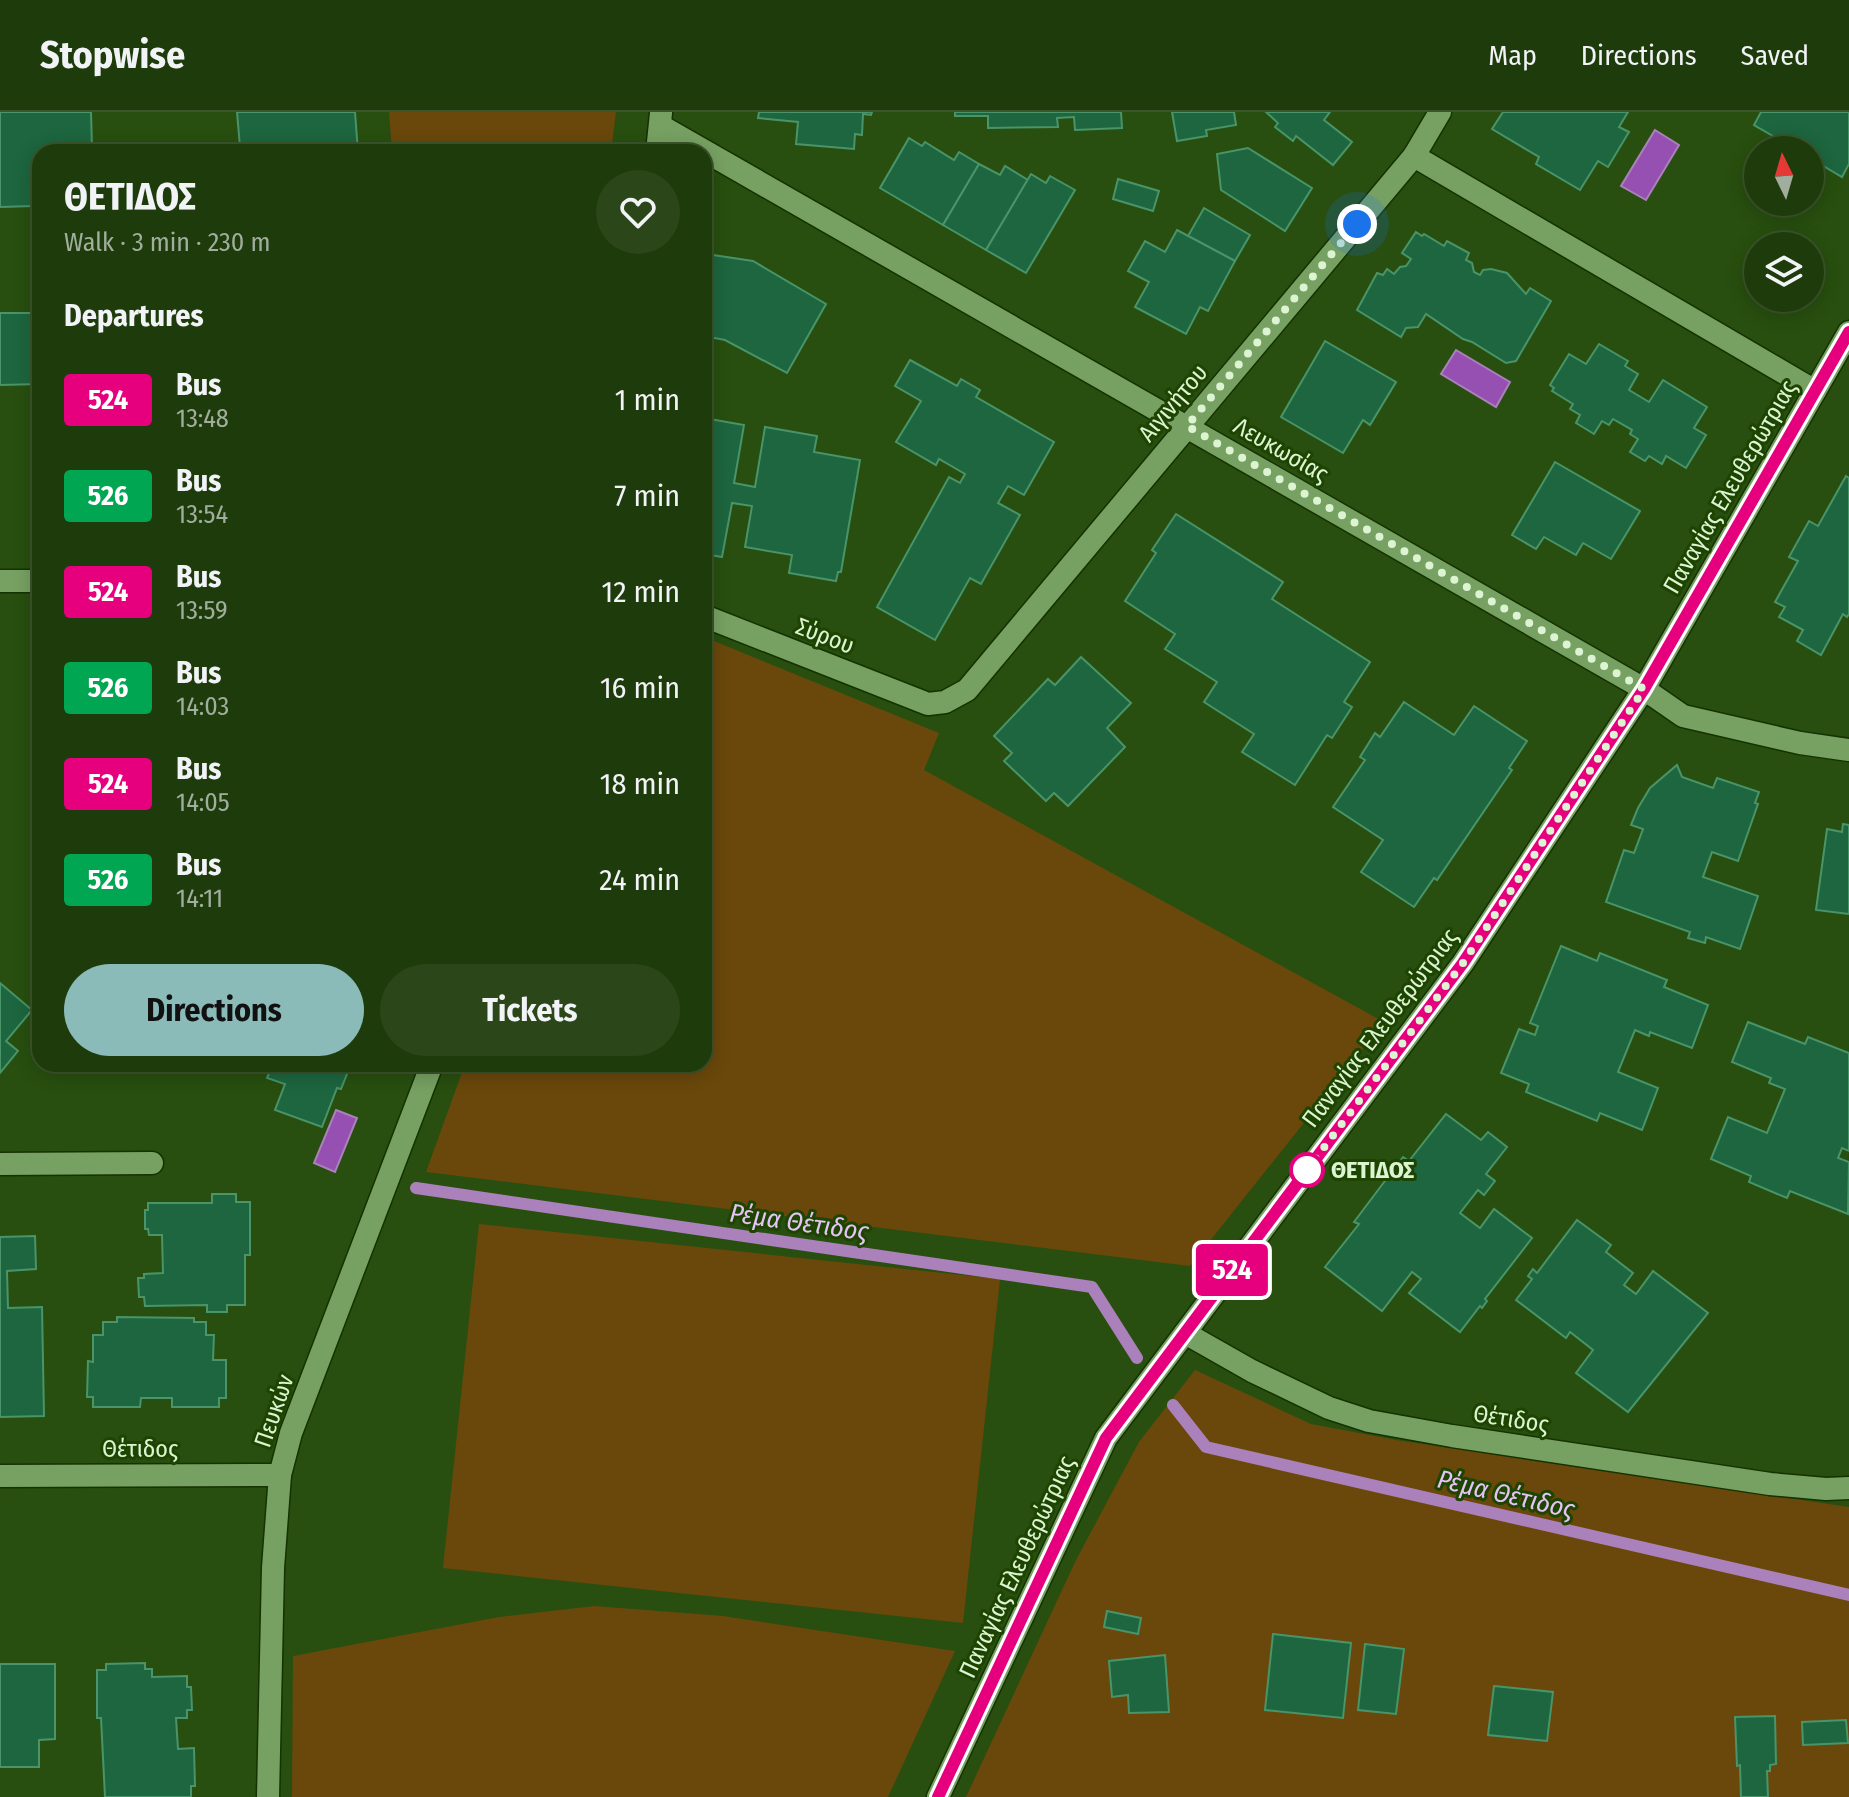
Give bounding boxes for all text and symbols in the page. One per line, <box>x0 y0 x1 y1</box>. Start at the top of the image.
text: Stopwise <box>40 32 185 78</box>
text: Map <box>1488 39 1537 72</box>
text: Directions <box>1581 39 1697 72</box>
text: Saved <box>1741 39 1809 72</box>
north arrow <box>1744 136 1824 216</box>
map controls <box>1744 136 1824 312</box>
button: heart <box>596 170 680 254</box>
text: ΘΕΤΙΔΟΣ <box>64 174 196 220</box>
your location <box>1337 204 1377 244</box>
text: Walk · 3 min · 230 m <box>64 227 271 258</box>
button: layers <box>1744 232 1824 312</box>
text: Departures <box>64 298 204 334</box>
street label: Αιγινήτου <box>1133 359 1213 447</box>
text: Bus <box>176 367 221 403</box>
street label: Παναγίας Ελευθερώτριας <box>1657 375 1803 599</box>
text: 1 min <box>615 382 680 418</box>
text: 524 <box>88 383 128 416</box>
text: 13:48 <box>176 403 229 434</box>
street label: Λευκωσίας <box>1229 412 1333 488</box>
text: Bus <box>176 463 221 499</box>
text: 7 min <box>614 478 680 514</box>
text: 526 <box>87 479 129 512</box>
text: 13:54 <box>176 499 228 530</box>
text: Bus <box>176 559 221 595</box>
text: 12 min <box>602 574 680 610</box>
text: 524 <box>88 575 128 608</box>
text: 13:59 <box>176 595 228 626</box>
street label: Σύρου <box>792 612 858 660</box>
text: Bus <box>176 655 221 691</box>
text: 16 min <box>600 670 680 706</box>
text: 526 <box>87 671 129 704</box>
text: 14:03 <box>176 691 229 722</box>
text: Bus <box>176 751 221 787</box>
text: 18 min <box>600 766 680 802</box>
text: 524 <box>88 767 128 800</box>
text: 14:05 <box>176 787 230 818</box>
text: Bus <box>176 847 221 883</box>
text: 24 min <box>599 862 680 898</box>
text: 526 <box>87 863 129 896</box>
text: 14:11 <box>176 883 223 914</box>
street label: Παναγίας Ελευθερώτριας <box>1296 923 1464 1133</box>
button: Directions <box>64 964 364 1056</box>
button: Tickets <box>380 964 680 1056</box>
marker: ΘΕΤΙΔΟΣ <box>1290 1153 1324 1187</box>
place label: ΘΕΤΙΔΟΣ <box>1331 1156 1414 1184</box>
water label: Ρέμα Θέτιδος <box>728 1197 871 1248</box>
line badge: 524 <box>1186 1244 1278 1296</box>
text: 524 <box>1212 1253 1252 1286</box>
street label: Πευκών <box>249 1370 300 1451</box>
street label: Θέτιδος <box>1471 1399 1551 1439</box>
street label: Θέτιδος <box>102 1435 178 1463</box>
street label: Παναγίας Ελευθερώτριας <box>953 1452 1081 1682</box>
water label: Ρέμα Θέτιδος <box>1434 1464 1579 1526</box>

